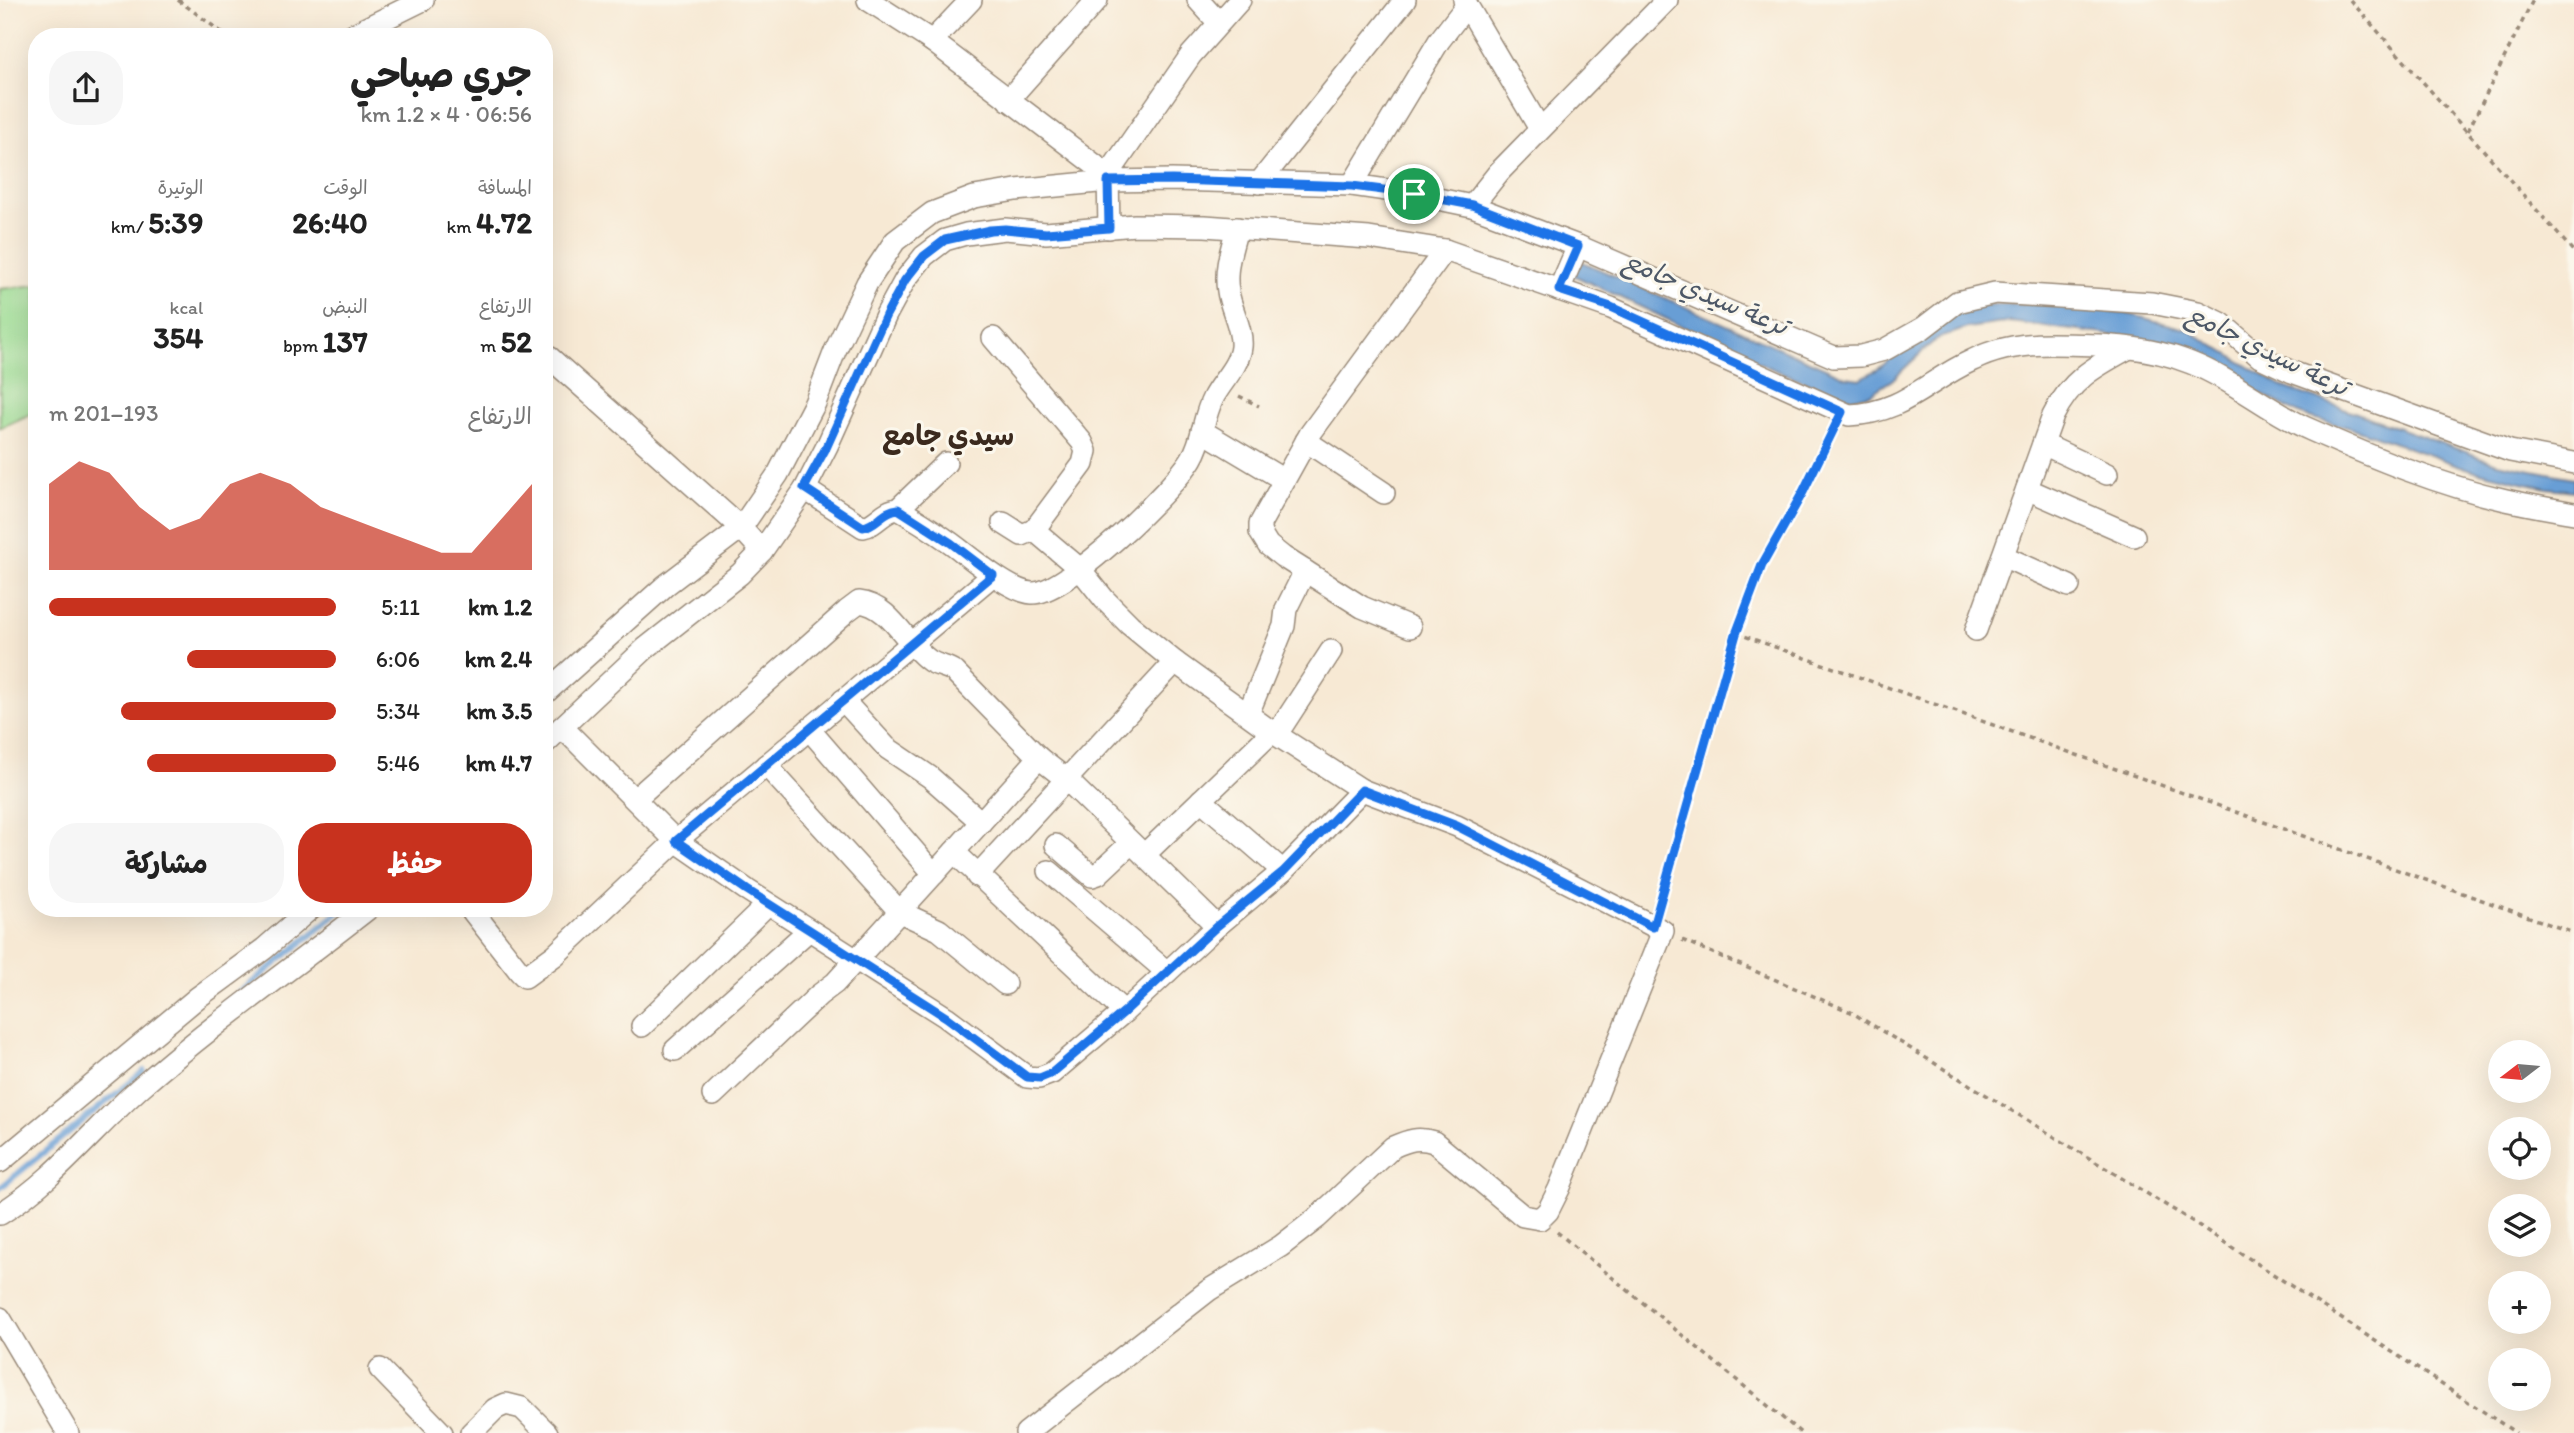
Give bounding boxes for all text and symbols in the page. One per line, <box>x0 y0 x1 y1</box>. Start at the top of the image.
button: share <box>49 51 123 125</box>
text: جري صباحي <box>350 51 532 97</box>
text: 06:56 · 4 × 1.2 km <box>360 100 532 128</box>
pin <box>1384 164 1444 224</box>
icon: arrive <box>1395 175 1433 213</box>
text: الوتيرة <box>157 176 203 199</box>
text: الوقت <box>323 176 368 199</box>
text: المسافة <box>478 176 532 199</box>
text: 5:39 <box>148 204 203 241</box>
text: 26:40 <box>292 204 368 241</box>
text: 4.72 <box>476 204 532 241</box>
text: /km <box>111 215 148 238</box>
text: km <box>447 215 476 238</box>
water label: ترعة سيدي جامع <box>1617 244 1797 346</box>
text: النبض <box>322 295 368 318</box>
text: الارتفاع <box>479 295 532 318</box>
text: kcal <box>170 296 203 319</box>
water label: ترعة سيدي جامع <box>2180 297 2358 407</box>
text: 354 <box>153 319 203 356</box>
text: 137 <box>323 323 368 360</box>
text: 52 <box>500 323 532 360</box>
text: bpm <box>283 334 323 357</box>
text: m <box>480 334 500 357</box>
text: 193–201 m <box>49 399 159 427</box>
text: الارتفاع <box>468 402 532 430</box>
district label: سيدي جامع <box>882 418 1014 456</box>
text: 5:11 <box>381 593 420 621</box>
text: 1.2 km <box>468 593 532 621</box>
text: 6:06 <box>376 645 420 673</box>
text: 2.4 km <box>465 645 532 673</box>
text: 5:34 <box>376 697 420 725</box>
text: 3.5 km <box>466 697 532 725</box>
text: 5:46 <box>376 749 420 777</box>
text: 4.7 km <box>466 749 532 777</box>
button: مشاركة <box>49 823 284 903</box>
button: حفظ <box>298 823 532 903</box>
north arrow <box>2488 1040 2552 1102</box>
map controls <box>2488 1040 2551 1411</box>
button: locate <box>2488 1117 2551 1180</box>
button: layers <box>2488 1194 2551 1257</box>
button: + <box>2488 1271 2551 1334</box>
button: − <box>2488 1348 2551 1411</box>

